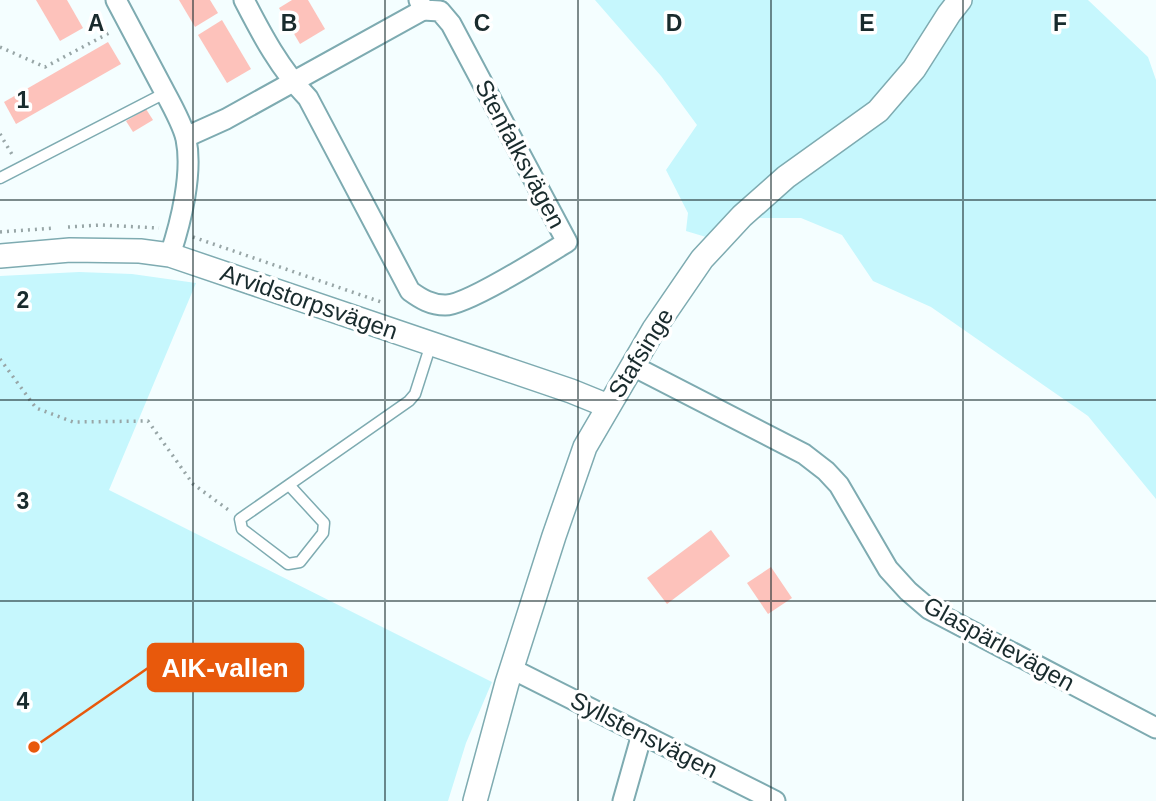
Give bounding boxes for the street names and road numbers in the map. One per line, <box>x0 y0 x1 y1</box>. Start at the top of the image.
street label: Stenfalksvägen <box>470 75 571 233</box>
street label: Arvidstorpsvägen <box>217 259 401 344</box>
street label: Stafsinge <box>603 303 679 402</box>
street label: Glaspärlevägen <box>919 591 1079 696</box>
street label: Syllstensvägen <box>566 686 722 783</box>

